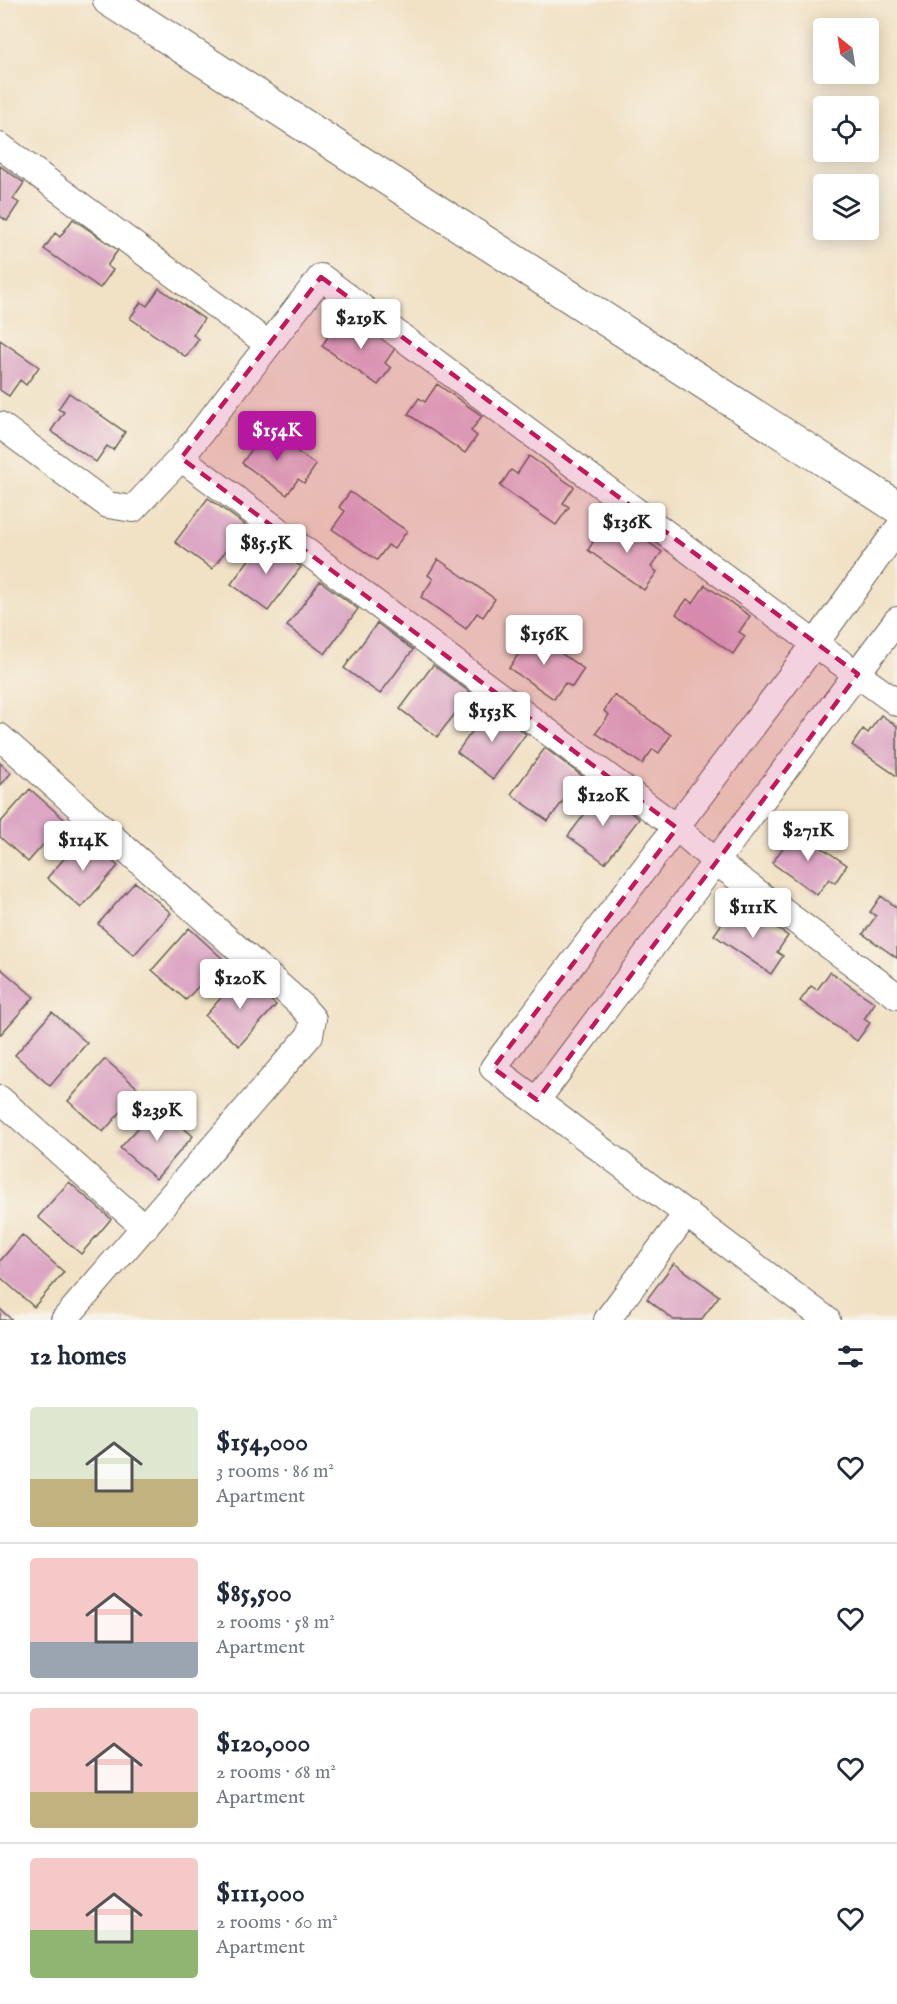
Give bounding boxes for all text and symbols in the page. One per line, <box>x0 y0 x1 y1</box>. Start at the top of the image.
north arrow <box>813 18 879 84</box>
map controls <box>813 18 879 240</box>
button: locate <box>813 96 879 162</box>
button: layers <box>813 174 879 240</box>
pin: $219K <box>319 299 403 350</box>
text: $219K <box>335 306 387 331</box>
pin: $154K <box>235 411 319 462</box>
text: $154K <box>252 418 302 443</box>
pin: $136K <box>585 503 669 554</box>
text: $136K <box>603 510 651 535</box>
pin: $85.5K <box>217 524 315 575</box>
text: $85.5K <box>240 531 292 556</box>
pin: $156K <box>502 615 586 666</box>
text: $156K <box>520 622 568 647</box>
pin: $153K <box>450 692 534 743</box>
text: $153K <box>468 699 516 724</box>
pin: $120K <box>561 776 645 827</box>
text: $120K <box>577 783 629 808</box>
pin: $271K <box>766 811 850 862</box>
text: $271K <box>782 818 834 843</box>
pin: $114K <box>41 821 125 872</box>
text: $114K <box>58 828 108 853</box>
pin: $111K <box>711 888 795 939</box>
text: $111K <box>729 895 777 920</box>
pin: $120K <box>198 959 282 1010</box>
text: $120K <box>214 966 266 991</box>
pin: $239K <box>115 1091 199 1142</box>
text: $239K <box>131 1098 183 1123</box>
text: 12 homes <box>30 1340 126 1373</box>
icon: filters <box>834 1340 867 1373</box>
text: $154,000 <box>216 1426 308 1459</box>
icon: home <box>78 1431 150 1503</box>
icon: heart <box>834 1451 867 1484</box>
text: 3 rooms · 86 m² <box>216 1459 334 1484</box>
text: Apartment <box>216 1484 305 1509</box>
text: $85,500 <box>216 1577 292 1610</box>
icon: home <box>78 1582 150 1654</box>
icon: heart <box>834 1602 867 1635</box>
text: 2 rooms · 58 m² <box>216 1610 335 1635</box>
text: Apartment <box>216 1635 305 1660</box>
text: $120,000 <box>216 1727 310 1760</box>
icon: home <box>78 1732 150 1804</box>
icon: heart <box>834 1752 867 1785</box>
text: 2 rooms · 68 m² <box>216 1760 336 1785</box>
text: Apartment <box>216 1785 305 1810</box>
text: $111,000 <box>216 1877 305 1910</box>
icon: home <box>78 1882 150 1954</box>
icon: heart <box>834 1902 867 1935</box>
text: 2 rooms · 60 m² <box>216 1910 338 1935</box>
text: Apartment <box>216 1935 305 1960</box>

